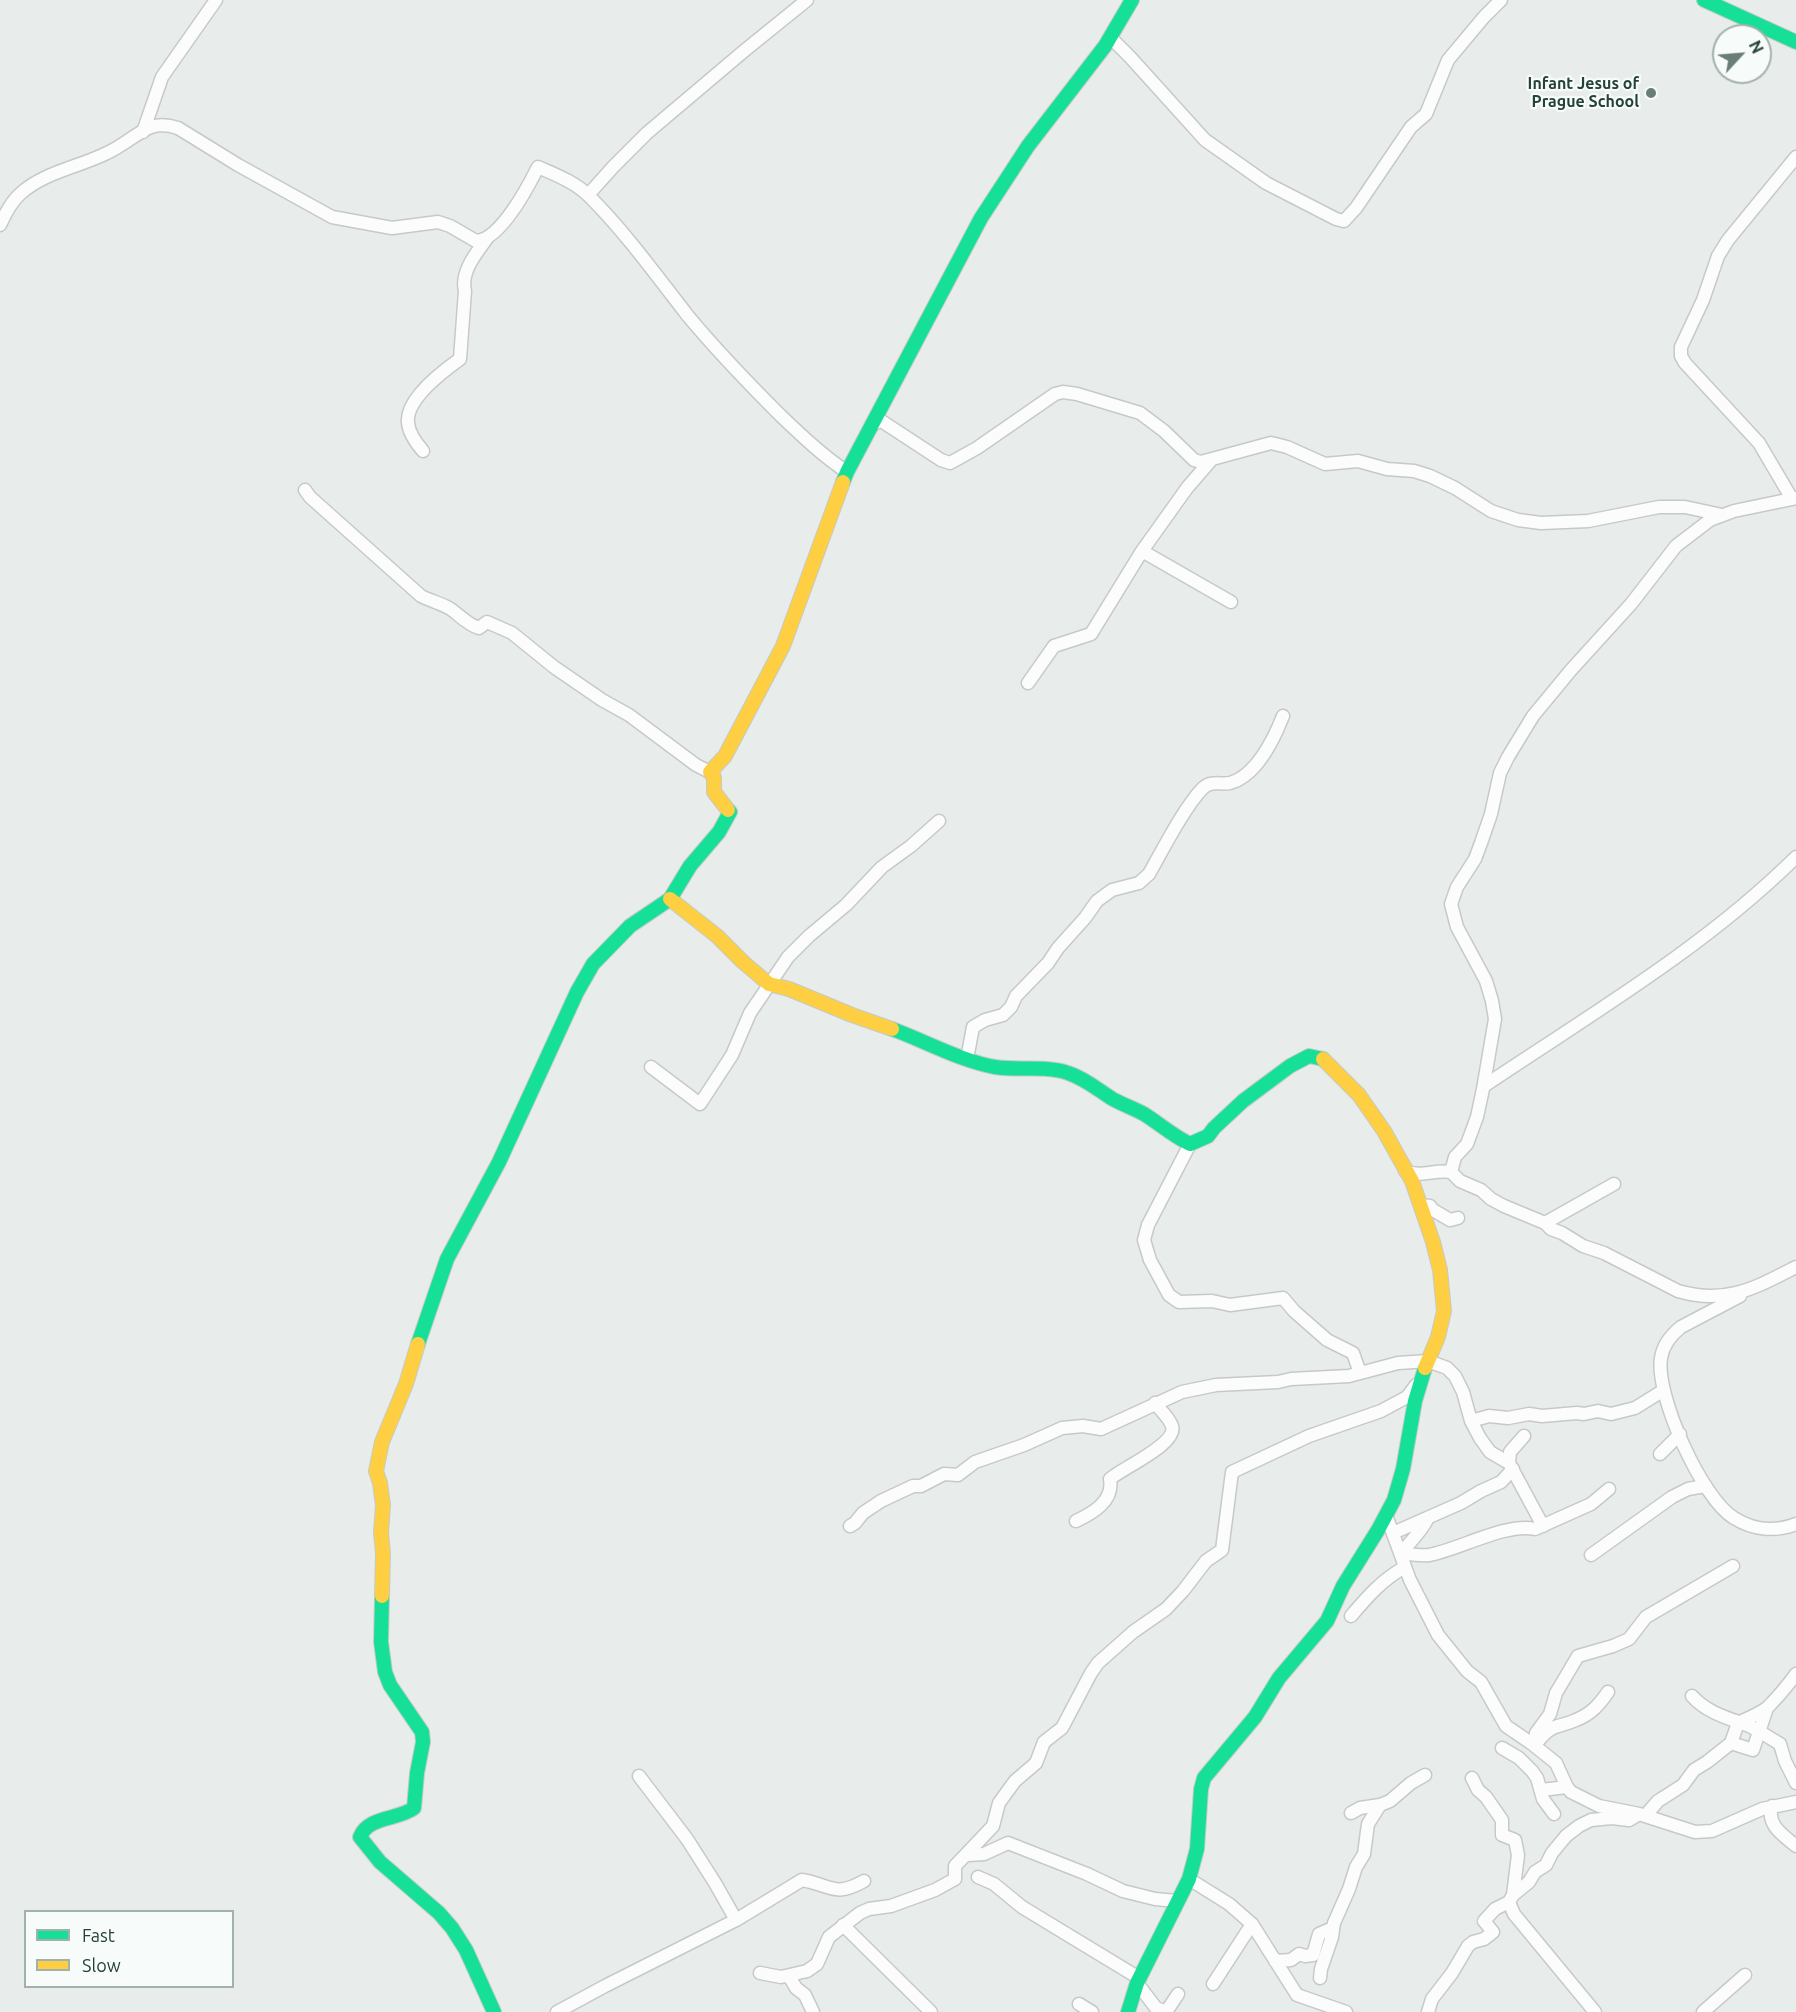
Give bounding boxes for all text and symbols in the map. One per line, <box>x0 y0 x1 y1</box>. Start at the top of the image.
north arrow <box>1712 24 1772 84</box>
text: N <box>1746 38 1767 56</box>
place label: Infant Jesus of Prague School <box>1528 74 1639 112</box>
marker: Infant Jesus of Prague School <box>1644 86 1658 100</box>
legend <box>24 1910 234 1988</box>
text: Fast <box>82 1925 115 1945</box>
text: Slow <box>82 1955 121 1975</box>

